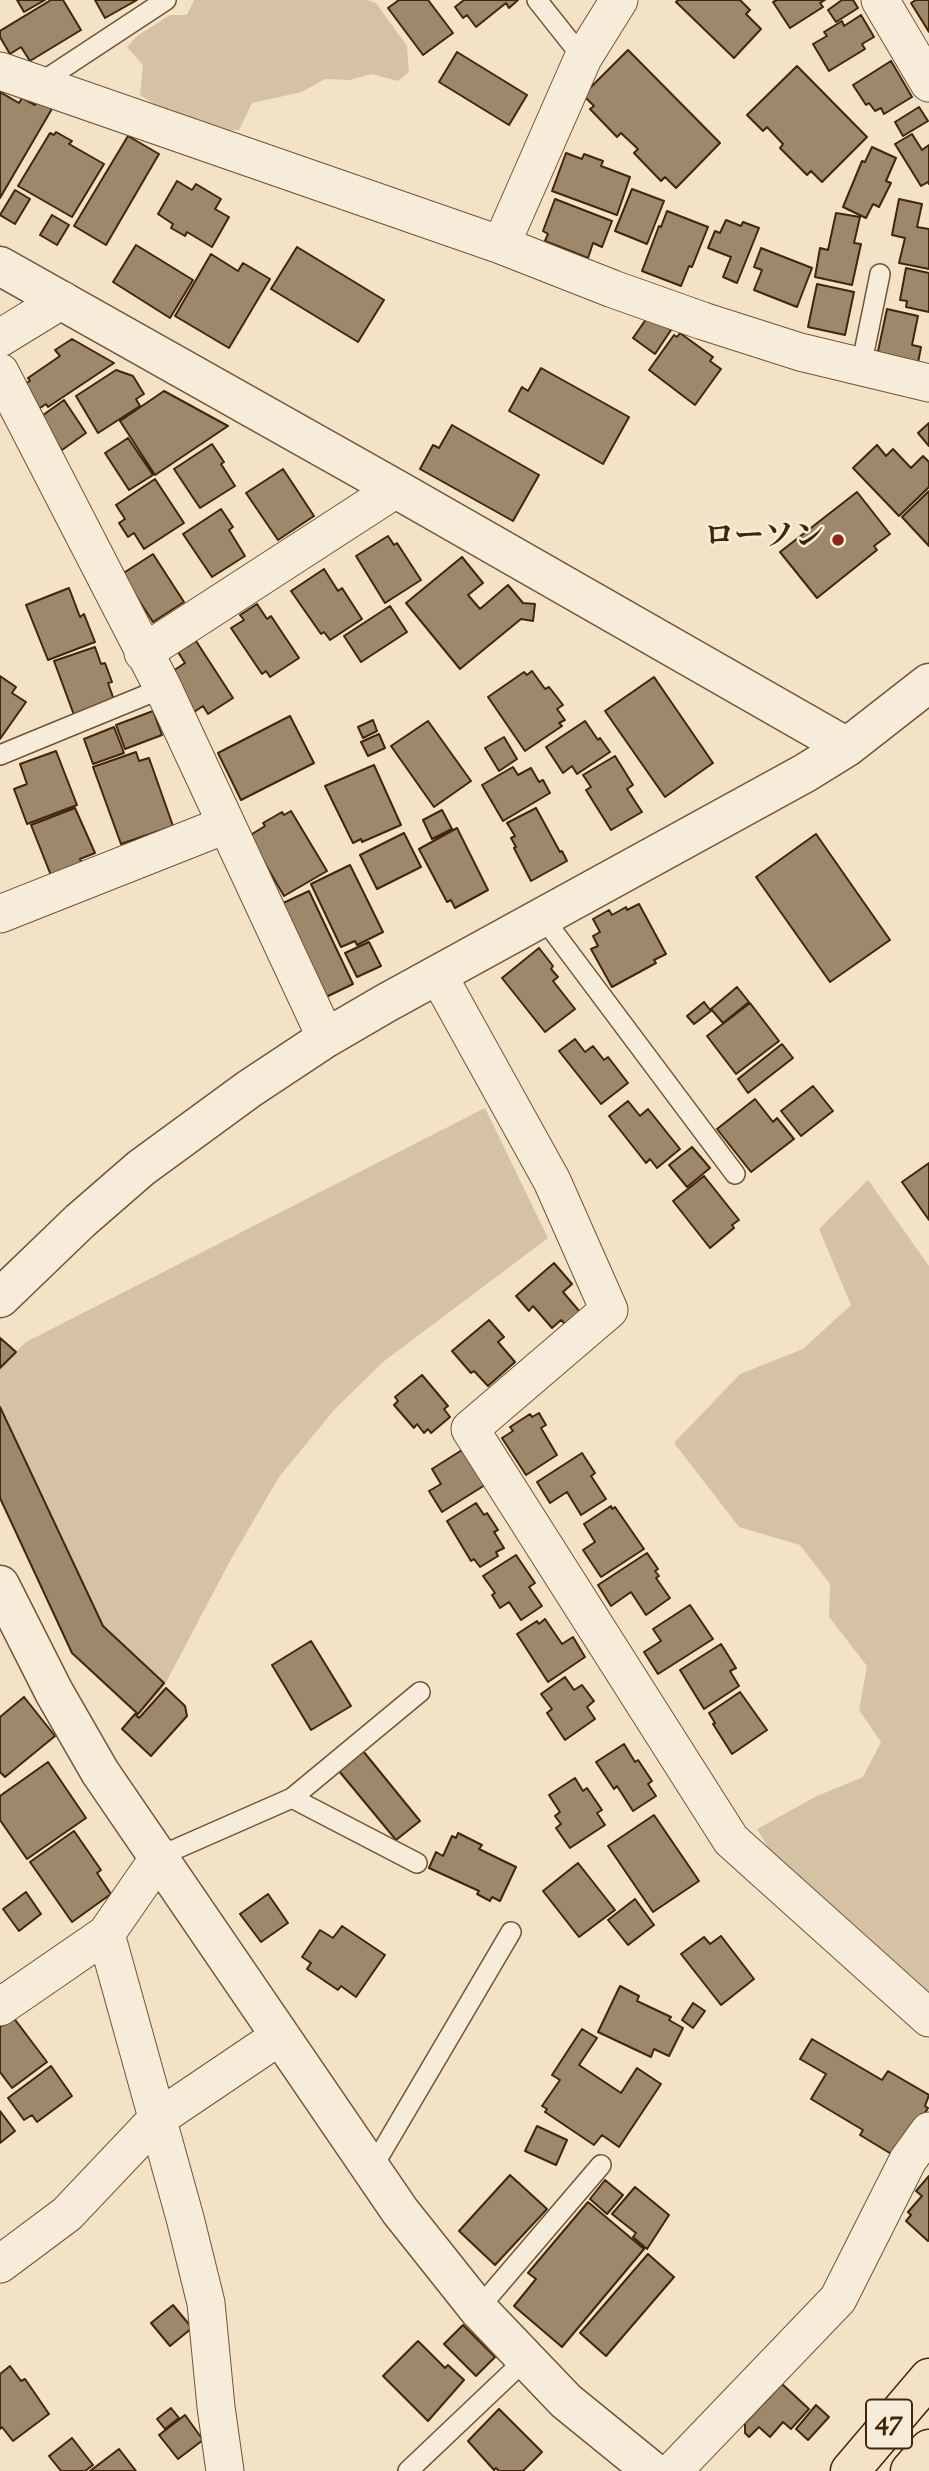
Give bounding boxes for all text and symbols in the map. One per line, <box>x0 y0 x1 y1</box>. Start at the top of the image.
place label: ローソン <box>704 522 824 558</box>
marker: ローソン <box>830 532 846 548</box>
road number: 47 <box>866 2400 912 2448</box>

